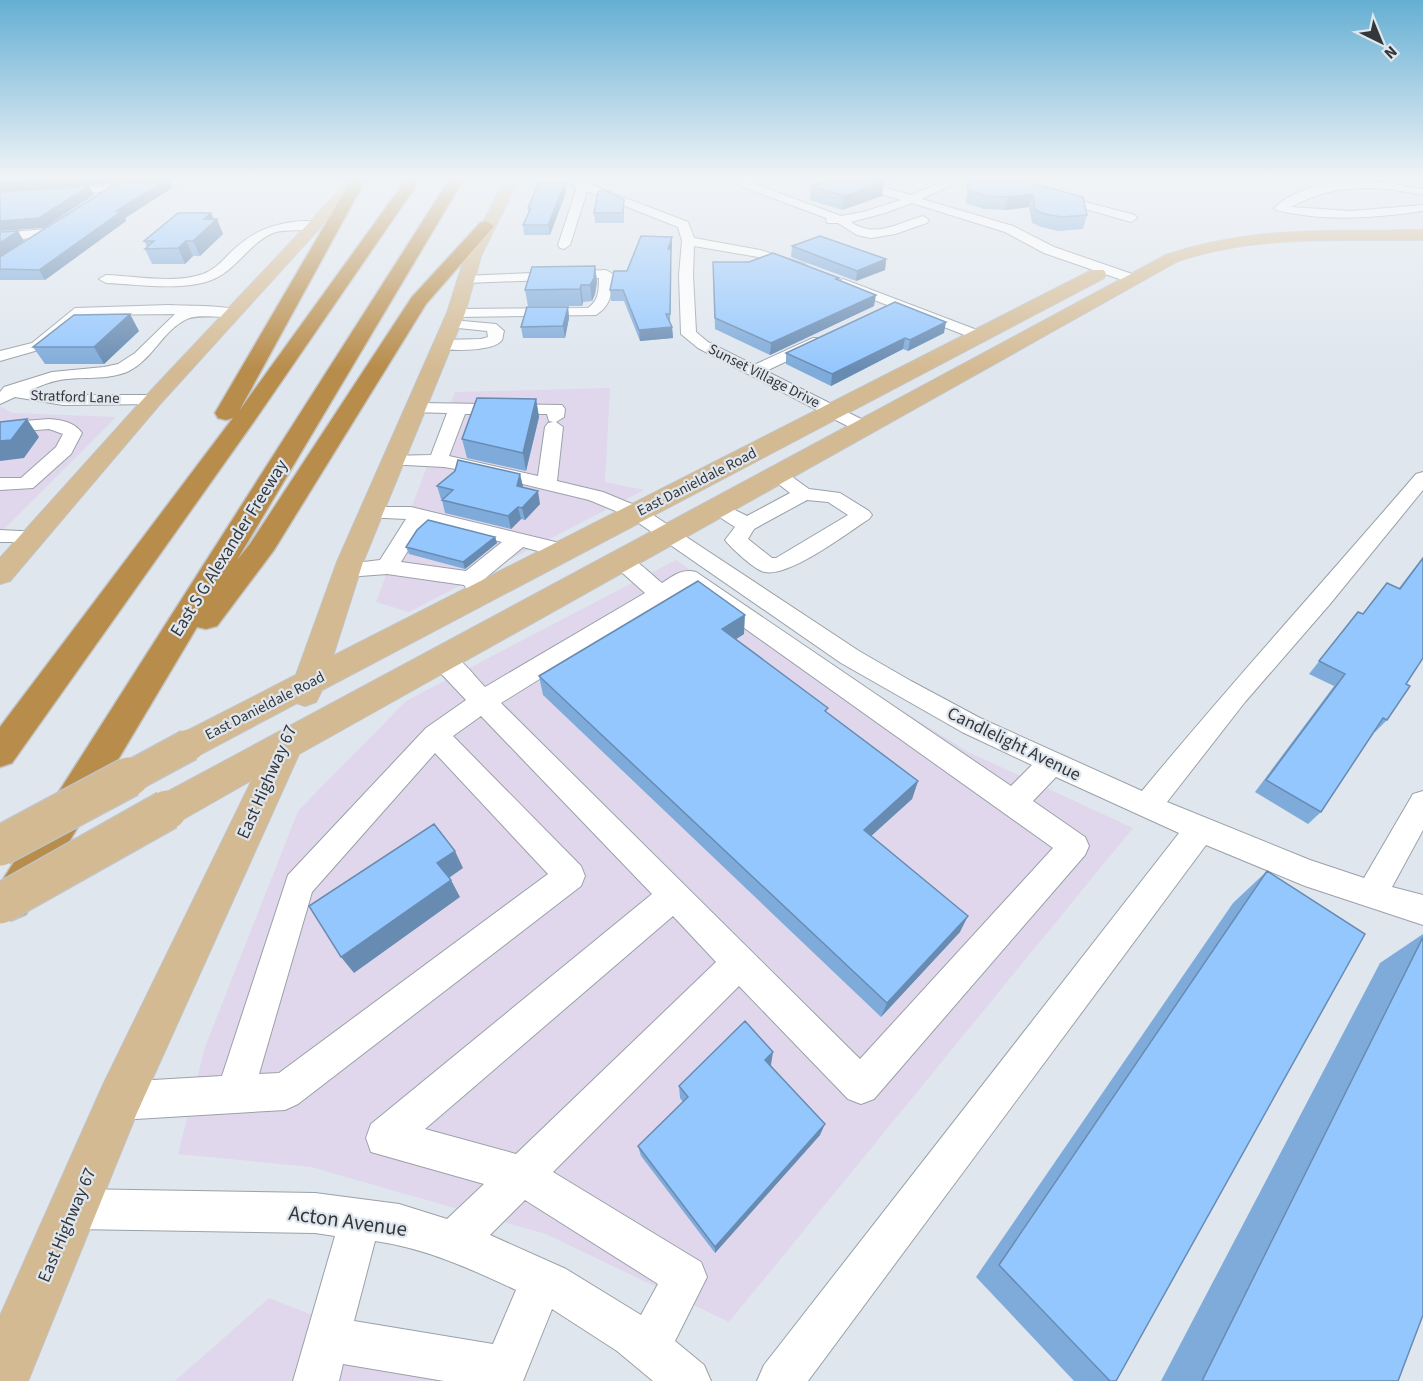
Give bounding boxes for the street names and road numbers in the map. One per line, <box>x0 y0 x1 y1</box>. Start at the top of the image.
street label: Sunset Village Drive <box>704 339 824 413</box>
street label: Stratford Lane <box>30 385 120 409</box>
street label: East Danieldale Road <box>634 443 760 521</box>
street label: East S G Alexander Freeway <box>164 454 294 641</box>
street label: East Danieldale Road <box>202 667 328 745</box>
street label: Candlelight Avenue <box>943 701 1085 787</box>
street label: East Highway 67 <box>231 721 303 843</box>
street label: East Highway 67 <box>32 1164 102 1286</box>
street label: Acton Avenue <box>287 1198 409 1244</box>

